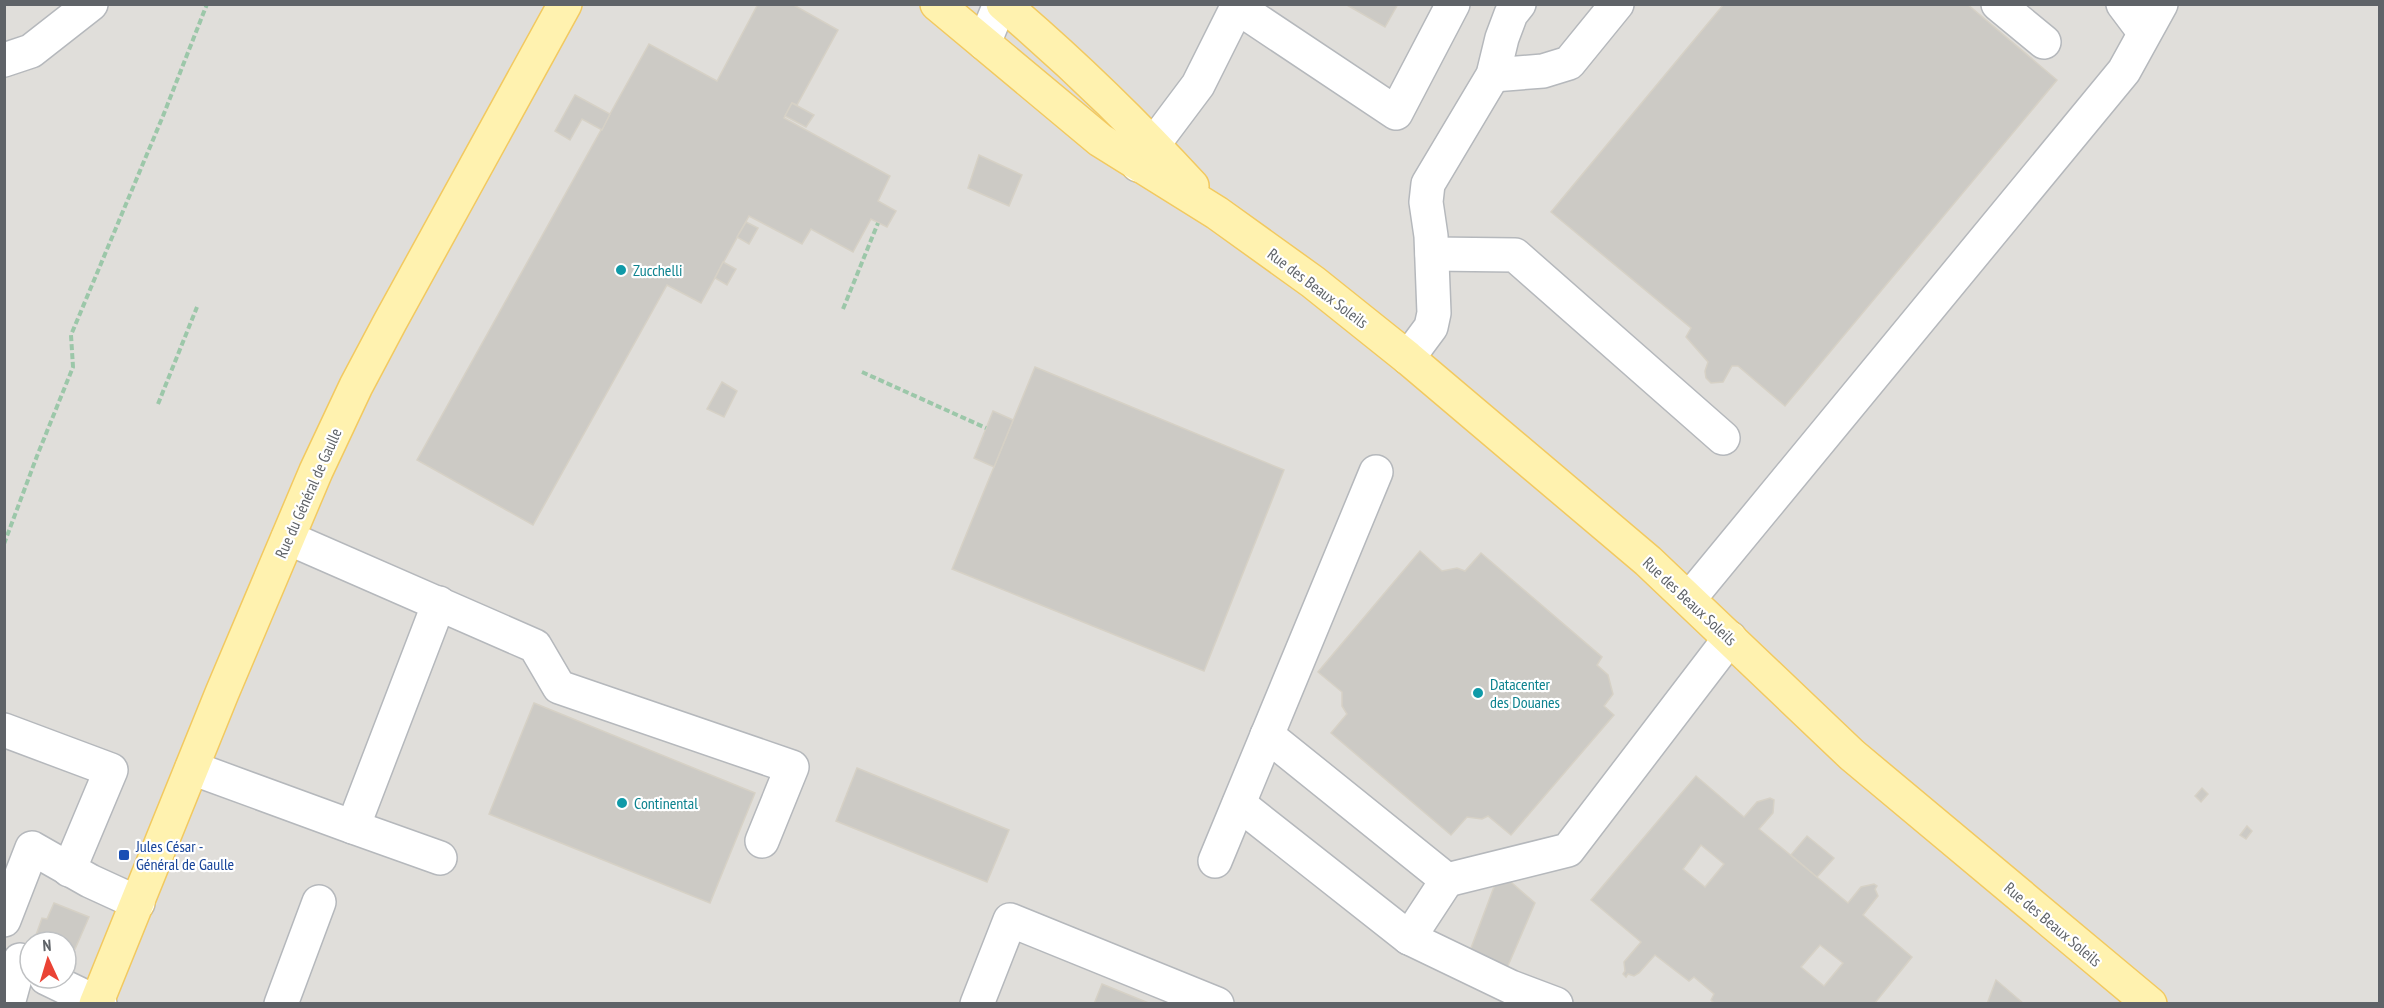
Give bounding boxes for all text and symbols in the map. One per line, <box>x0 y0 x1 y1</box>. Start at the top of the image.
street label: Rue des Beaux Soleils <box>1264 244 1372 332</box>
place label: Zucchelli <box>633 260 682 280</box>
marker: Zucchelli <box>614 263 628 277</box>
street label: Rue du Général de Gaulle <box>270 425 346 561</box>
street label: Rue des Beaux Soleils <box>1639 553 1741 649</box>
place label: Datacenter des Douanes <box>1490 674 1560 712</box>
marker: Datacenter des Douanes <box>1471 686 1485 700</box>
place label: Continental <box>634 793 698 813</box>
marker: Continental <box>615 796 629 810</box>
place label: Jules César - Général de Gaulle <box>135 836 234 874</box>
marker: Jules César - Général de Gaulle <box>117 848 131 862</box>
street label: Rue des Beaux Soleils <box>2000 878 2106 970</box>
north arrow <box>18 930 78 990</box>
text: N <box>42 935 52 955</box>

